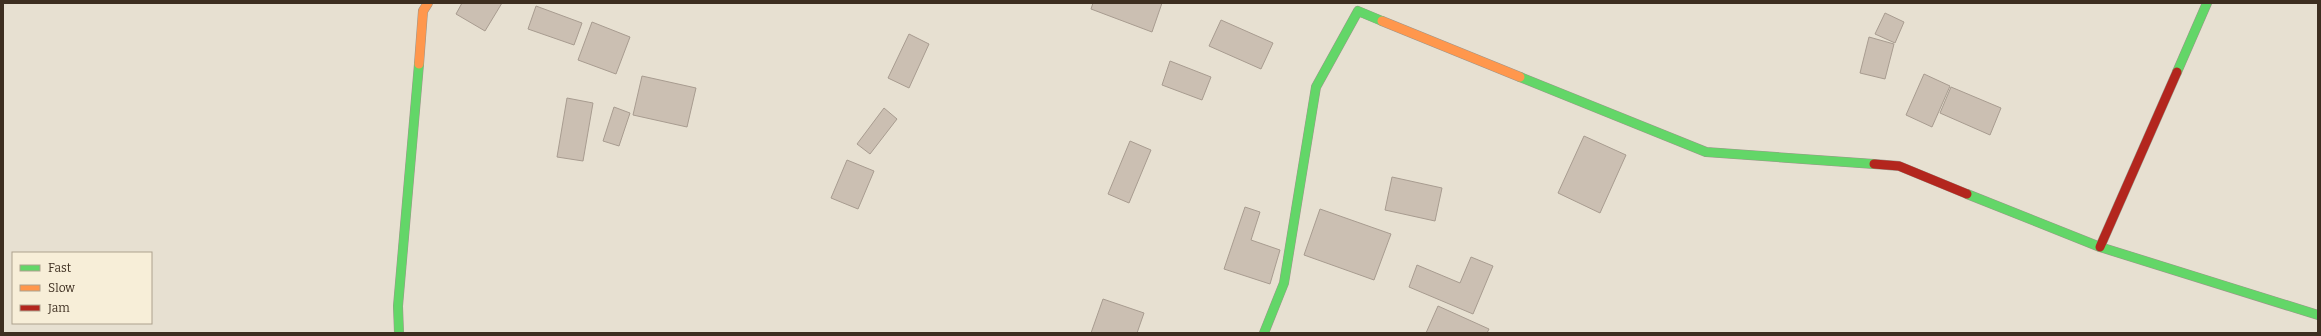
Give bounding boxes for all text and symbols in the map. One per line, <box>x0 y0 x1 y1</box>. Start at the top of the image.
legend <box>12 252 152 324</box>
text: Fast <box>48 261 72 275</box>
text: Slow <box>48 281 75 295</box>
text: Jam <box>47 301 70 315</box>

